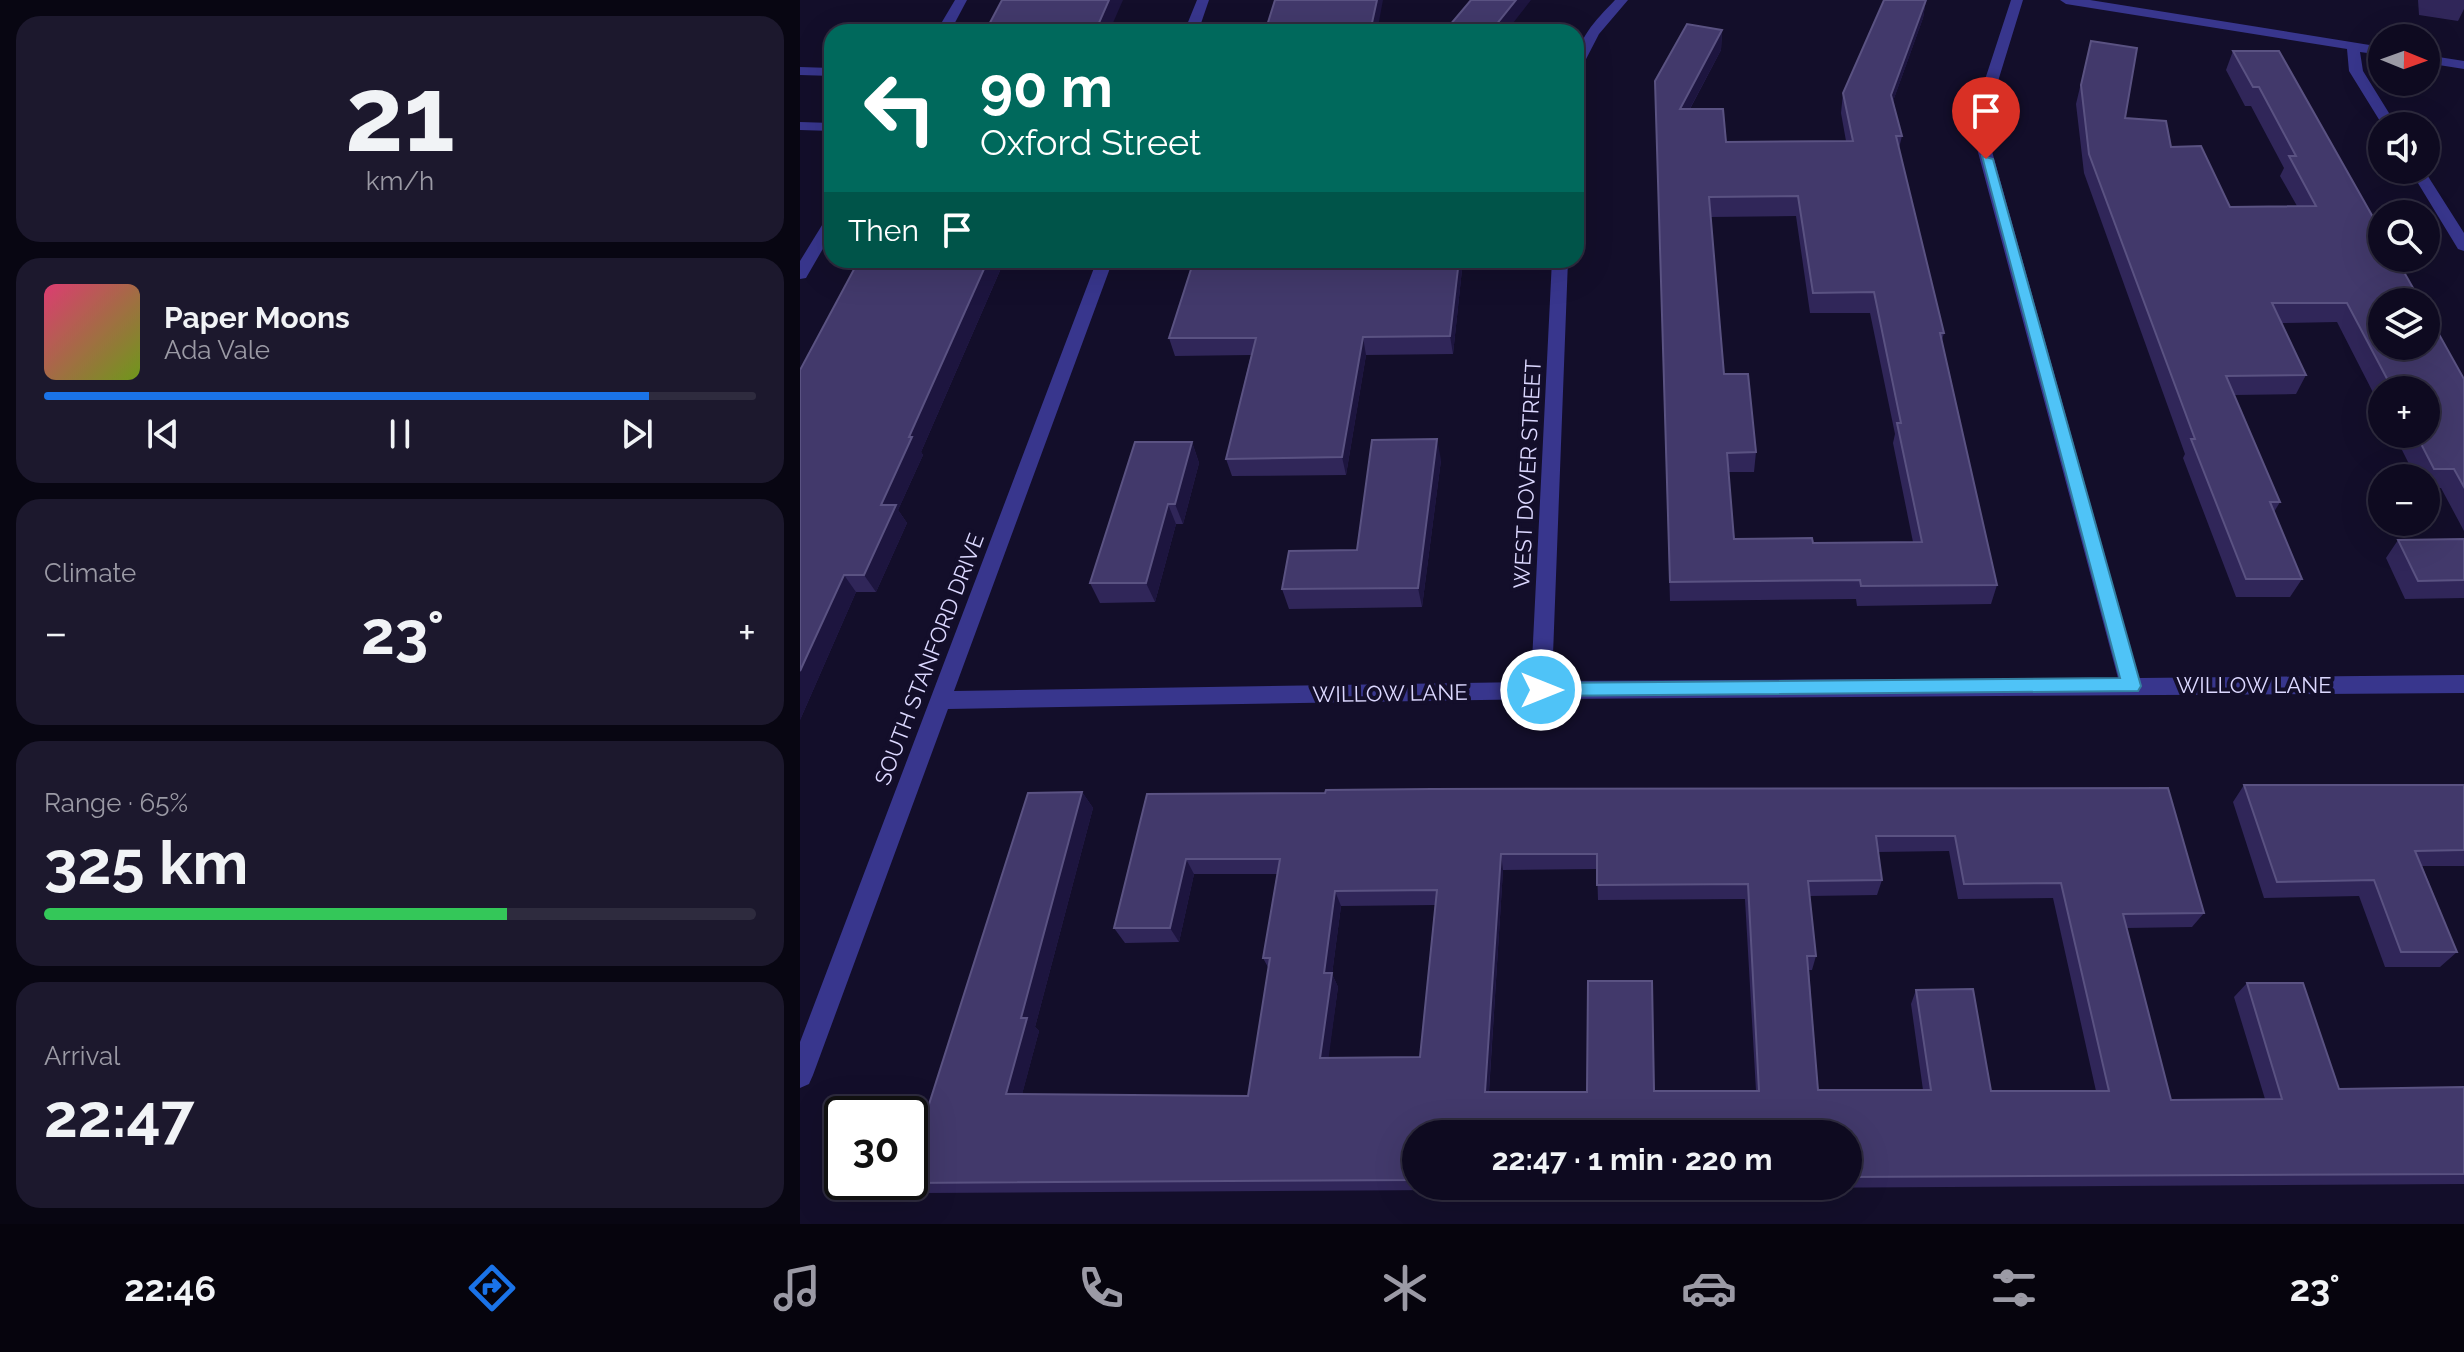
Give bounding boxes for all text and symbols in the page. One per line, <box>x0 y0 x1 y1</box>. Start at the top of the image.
north arrow <box>2368 24 2440 96</box>
map controls <box>2368 24 2440 536</box>
text: 21 <box>345 53 455 175</box>
text: 90 m <box>980 54 1113 120</box>
icon: left <box>848 56 952 160</box>
pin <box>1952 77 2020 159</box>
icon: arrive <box>1964 89 2008 133</box>
button: sound <box>2368 112 2440 184</box>
text: Oxford Street <box>980 121 1201 163</box>
text: km/h <box>366 166 434 196</box>
button: search <box>2368 200 2440 272</box>
icon: arrive <box>935 208 979 252</box>
text: Then <box>848 213 919 248</box>
button: layers <box>2368 288 2440 360</box>
text: Paper Moons <box>164 300 350 335</box>
text: Ada Vale <box>164 335 270 365</box>
street label: WEST DOVER STREET <box>1508 358 1546 589</box>
button: + <box>2368 376 2440 448</box>
icon: previous <box>141 412 185 456</box>
icon: pause <box>378 412 422 456</box>
icon: next <box>615 412 659 456</box>
button: − <box>2368 464 2440 536</box>
street label: SOUTH STANFORD DRIVE <box>869 529 989 789</box>
text: Climate <box>44 558 136 588</box>
text: 23° <box>361 598 444 668</box>
text: − <box>44 607 68 658</box>
text: + <box>738 607 756 658</box>
position arrow <box>1499 648 1583 732</box>
street label: WILLOW LANE <box>2176 672 2332 698</box>
street label: WILLOW LANE <box>1312 679 1468 707</box>
text: Range · 65% <box>44 788 188 818</box>
text: 325 km <box>44 828 248 898</box>
text: Arrival <box>44 1041 120 1071</box>
text: 22:47 <box>44 1081 194 1151</box>
speed limit sign: 30 <box>824 1096 928 1200</box>
text: 22:47 · 1 min · 220 m <box>1492 1142 1772 1177</box>
icon: directions <box>464 1260 520 1316</box>
icon: music <box>769 1260 825 1316</box>
icon: phone <box>1073 1260 1129 1316</box>
icon: climate <box>1377 1260 1433 1316</box>
icon: car <box>1681 1260 1737 1316</box>
icon: filters <box>1986 1260 2042 1316</box>
text: 22:46 <box>124 1267 216 1309</box>
text: 23° <box>2290 1267 2340 1309</box>

